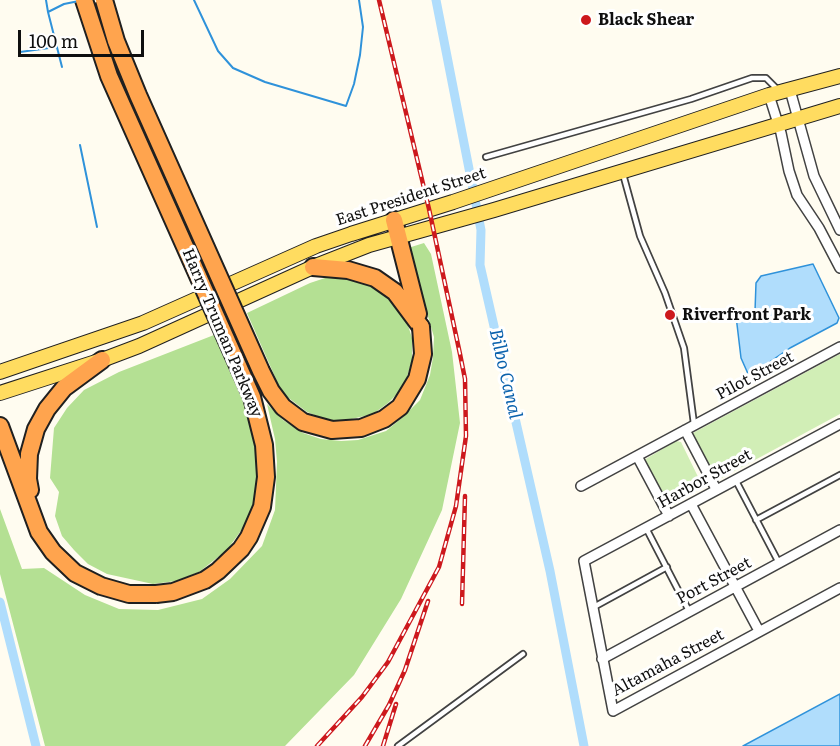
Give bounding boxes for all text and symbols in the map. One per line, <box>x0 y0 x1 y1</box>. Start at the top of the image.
place label: Black Shear <box>598 10 694 30</box>
marker: Black Shear <box>579 13 593 27</box>
scale bar <box>21 18 147 56</box>
text: 100 m <box>29 27 78 54</box>
street label: East President Street <box>334 164 488 230</box>
street label: Harry Truman Parkway <box>178 246 266 420</box>
place label: Riverfront Park <box>682 305 811 325</box>
marker: Riverfront Park <box>663 308 677 322</box>
water label: Bilbo Canal <box>484 327 526 421</box>
street label: Pilot Street <box>713 348 797 404</box>
street label: Harbor Street <box>655 445 755 513</box>
street label: Port Street <box>673 553 755 609</box>
street label: Altamaha Street <box>609 625 727 701</box>

